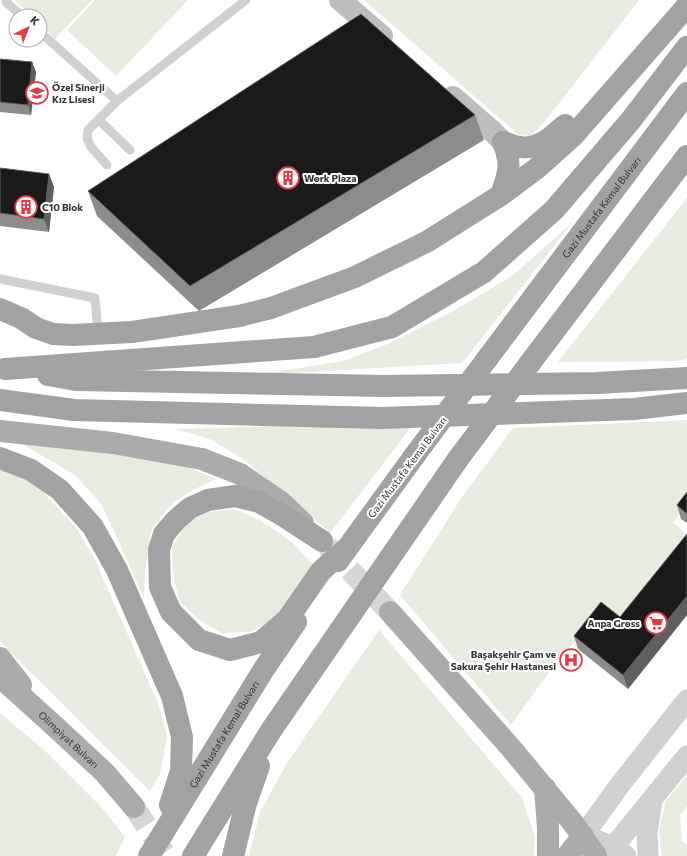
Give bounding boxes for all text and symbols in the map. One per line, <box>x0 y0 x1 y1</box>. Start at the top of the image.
north arrow <box>8 8 48 48</box>
text: K <box>28 13 43 28</box>
school or university icon: Özel Sinerji Kız Lisesi <box>24 80 50 106</box>
place label: Özel Sinerji Kız Lisesi <box>52 81 105 105</box>
street label: Gazi Mustafa Kemal Bulvarı <box>559 154 643 260</box>
building icon: Work Plaza <box>275 165 301 191</box>
place label: Work Plaza <box>304 172 356 184</box>
building icon: C10 Blok <box>13 194 39 220</box>
place label: C10 Blok <box>42 201 83 213</box>
street label: Gazi Mustafa Kemal Bulvarı <box>365 414 449 520</box>
supermarket icon: Anpa Gross <box>643 610 669 636</box>
place label: Anpa Gross <box>587 617 640 629</box>
hospital icon: Başakşehir Çam ve Sakura Şehir Hastanesi <box>558 647 584 673</box>
place label: Başakşehir Çam ve Sakura Şehir Hastanesi <box>451 648 556 672</box>
street label: Gazi Mustafa Kemal Bulvarı <box>186 678 261 790</box>
street label: Olimpiyat Bulvarı <box>36 709 102 771</box>

